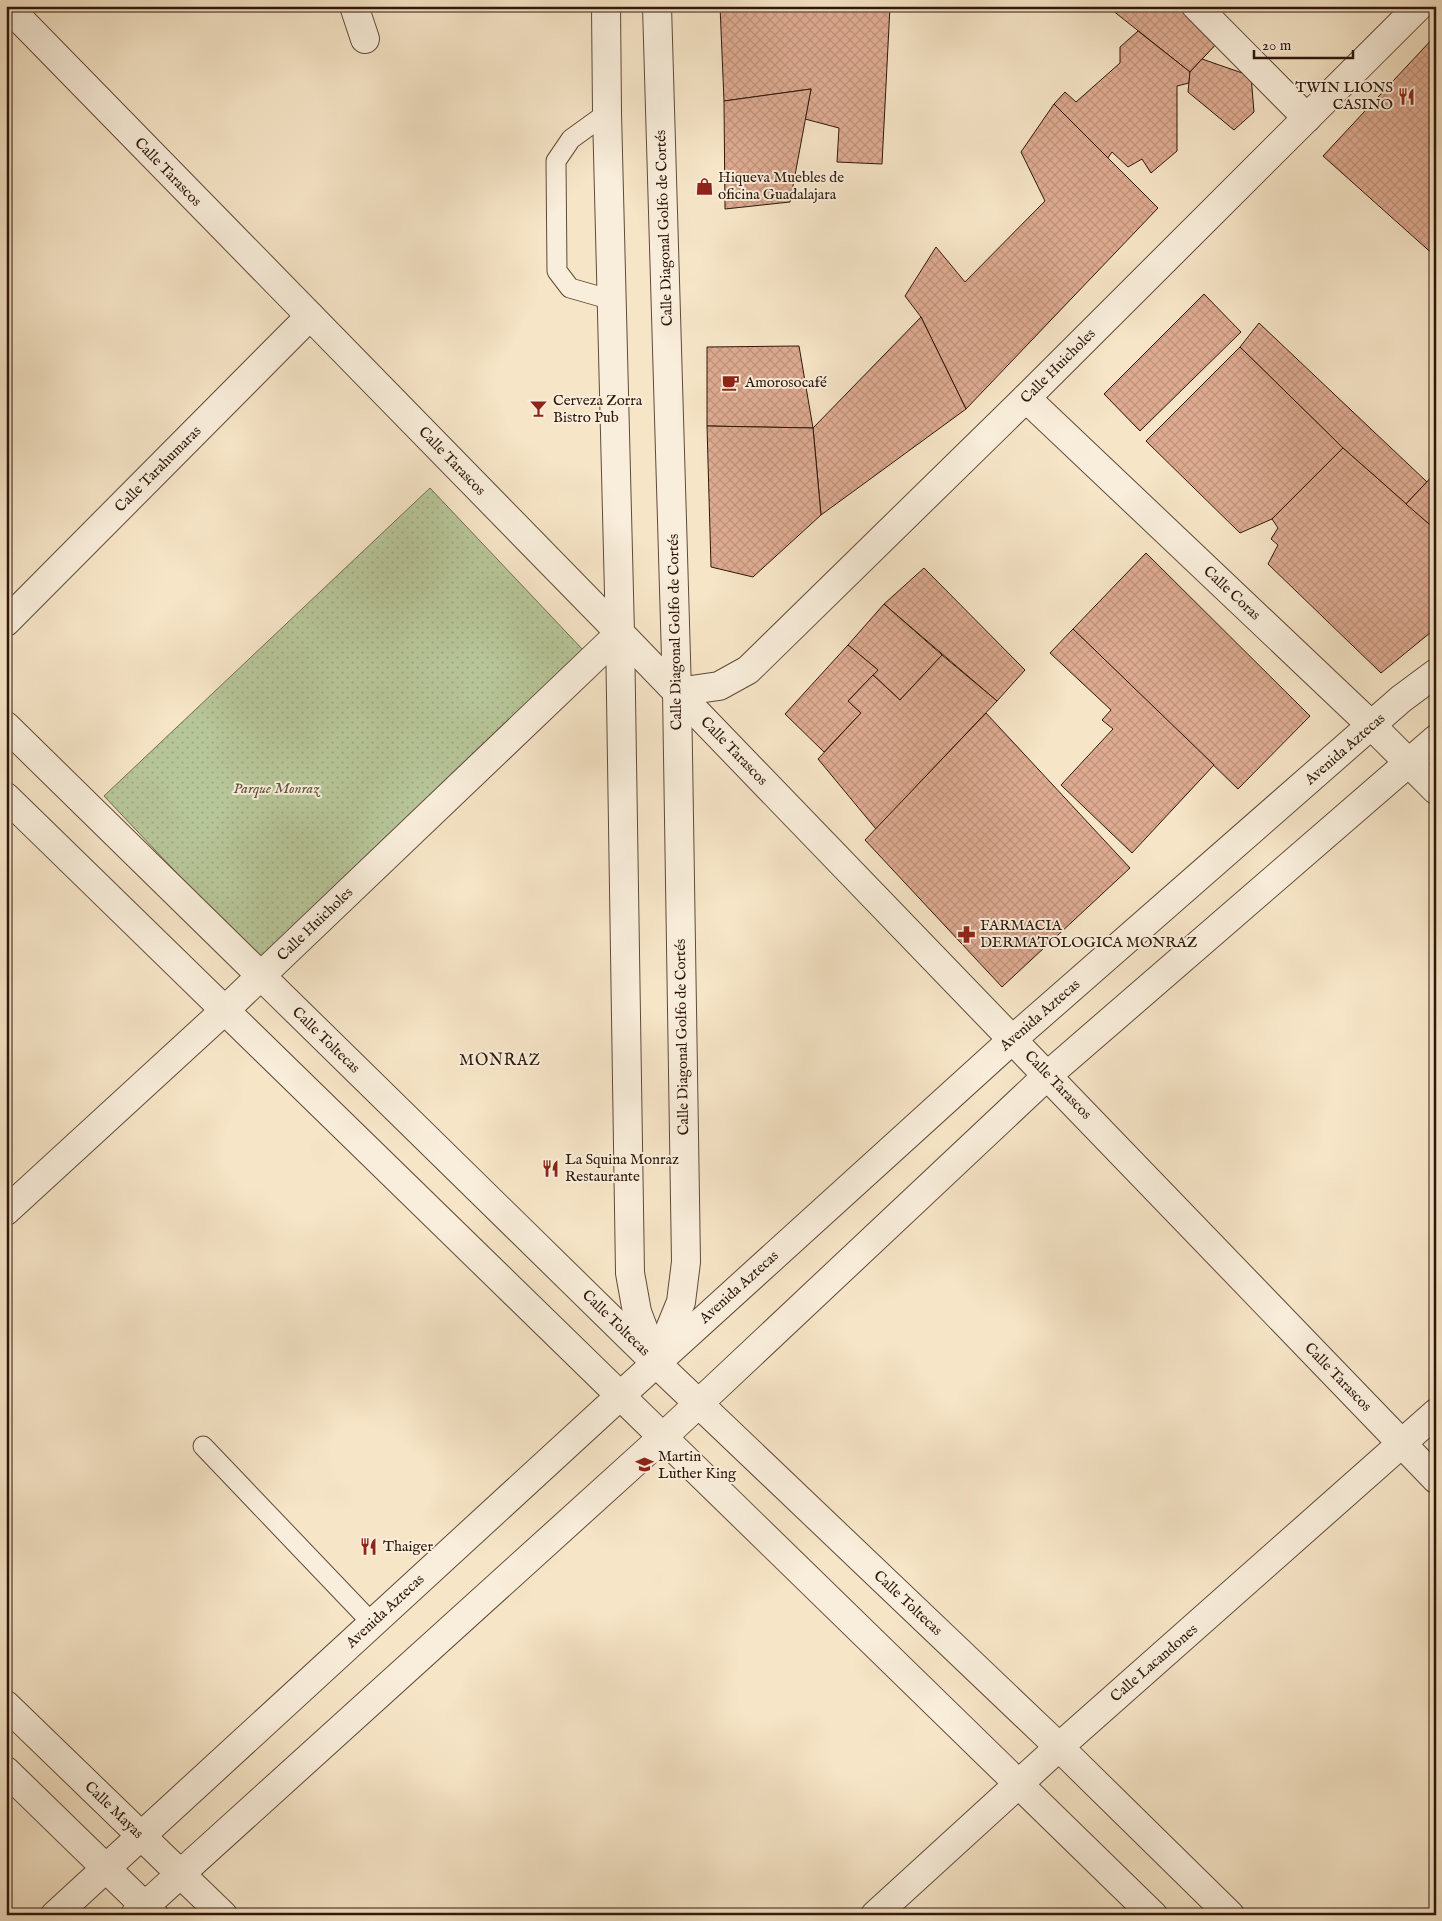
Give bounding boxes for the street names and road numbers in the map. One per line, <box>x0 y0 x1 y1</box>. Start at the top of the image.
street label: Calle Diagonal Golfo de Cortés <box>651 129 677 327</box>
street label: Calle Tarascos <box>130 133 206 211</box>
street label: Calle Huicholes <box>1016 324 1100 408</box>
street label: Calle Tarahumaras <box>111 422 205 516</box>
street label: Calle Tarascos <box>414 422 490 500</box>
street label: Calle Diagonal Golfo de Cortés <box>664 534 686 730</box>
street label: Calle Coras <box>1199 562 1265 624</box>
street label: Avenida Aztecas <box>1300 709 1389 790</box>
street label: Calle Tarascos <box>696 712 772 790</box>
street label: Calle Huicholes <box>273 883 357 965</box>
street label: Calle Diagonal Golfo de Cortés <box>671 939 693 1135</box>
street label: Avenida Aztecas <box>995 975 1084 1056</box>
street label: Calle Toltecas <box>288 1003 364 1077</box>
street label: Calle Tarascos <box>1020 1046 1096 1124</box>
street label: Avenida Aztecas <box>695 1246 783 1328</box>
street label: Calle Toltecas <box>578 1286 654 1360</box>
street label: Calle Tarascos <box>1300 1338 1376 1416</box>
street label: Calle Toltecas <box>870 1566 946 1640</box>
street label: Avenida Aztecas <box>341 1570 428 1653</box>
street label: Calle Lacandones <box>1106 1620 1202 1706</box>
street label: Calle Mayas <box>80 1777 148 1843</box>

